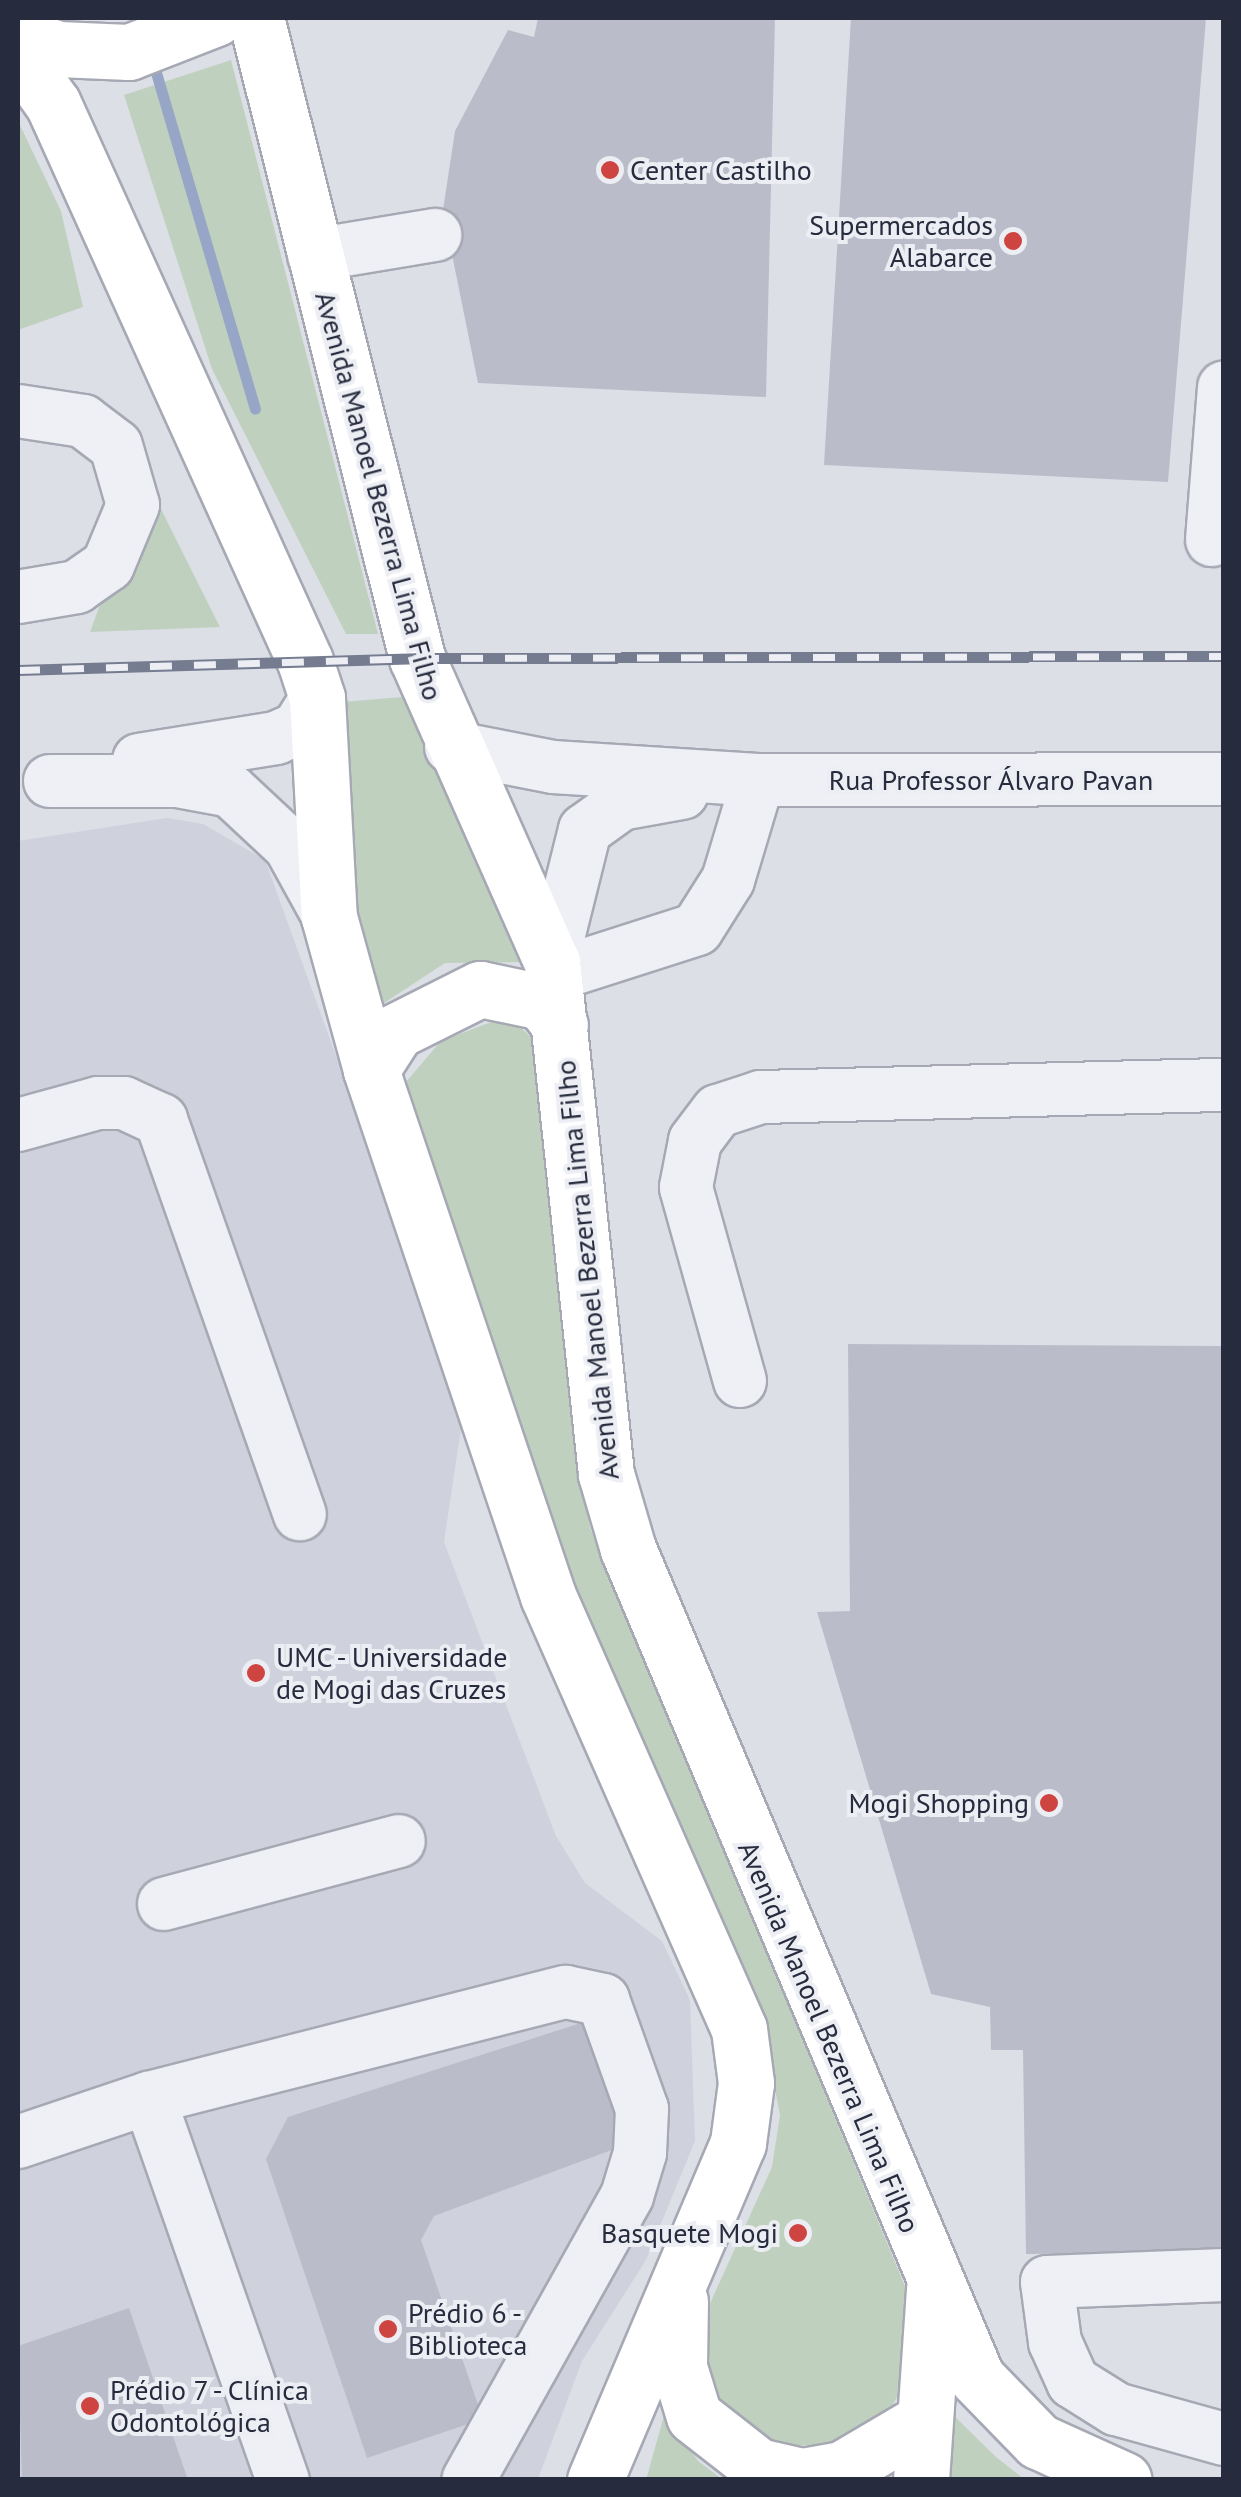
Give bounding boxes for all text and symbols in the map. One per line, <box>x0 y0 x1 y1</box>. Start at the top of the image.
place label: Center Castilho <box>630 153 812 187</box>
marker: Center Castilho <box>599 159 621 181</box>
place label: Supermercados Alabarce <box>809 208 993 274</box>
marker: Supermercados Alabarce <box>1002 230 1024 252</box>
street label: Avenida Manoel Bezerra Lima Filho <box>308 288 450 704</box>
street label: Rua Professor Álvaro Pavan <box>828 763 1154 797</box>
street label: Avenida Manoel Bezerra Lima Filho <box>548 1058 626 1482</box>
place label: UMC - Universidade de Mogi das Cruzes <box>276 1640 513 1706</box>
marker: UMC - Universidade de Mogi das Cruzes <box>245 1662 267 1684</box>
place label: Mogi Shopping <box>848 1786 1029 1820</box>
marker: Mogi Shopping <box>1038 1792 1060 1814</box>
street label: Avenida Manoel Bezerra Lima Filho <box>731 1836 927 2238</box>
place label: Basquete Mogi <box>601 2216 778 2250</box>
marker: Basquete Mogi <box>787 2222 809 2244</box>
place label: Prédio 6 - Biblioteca <box>408 2296 527 2362</box>
marker: Prédio 6 - Biblioteca <box>377 2318 399 2340</box>
place label: Prédio 7 - Clínica Odontológica <box>110 2373 315 2439</box>
marker: Prédio 7 - Clínica Odontológica <box>79 2395 101 2417</box>

